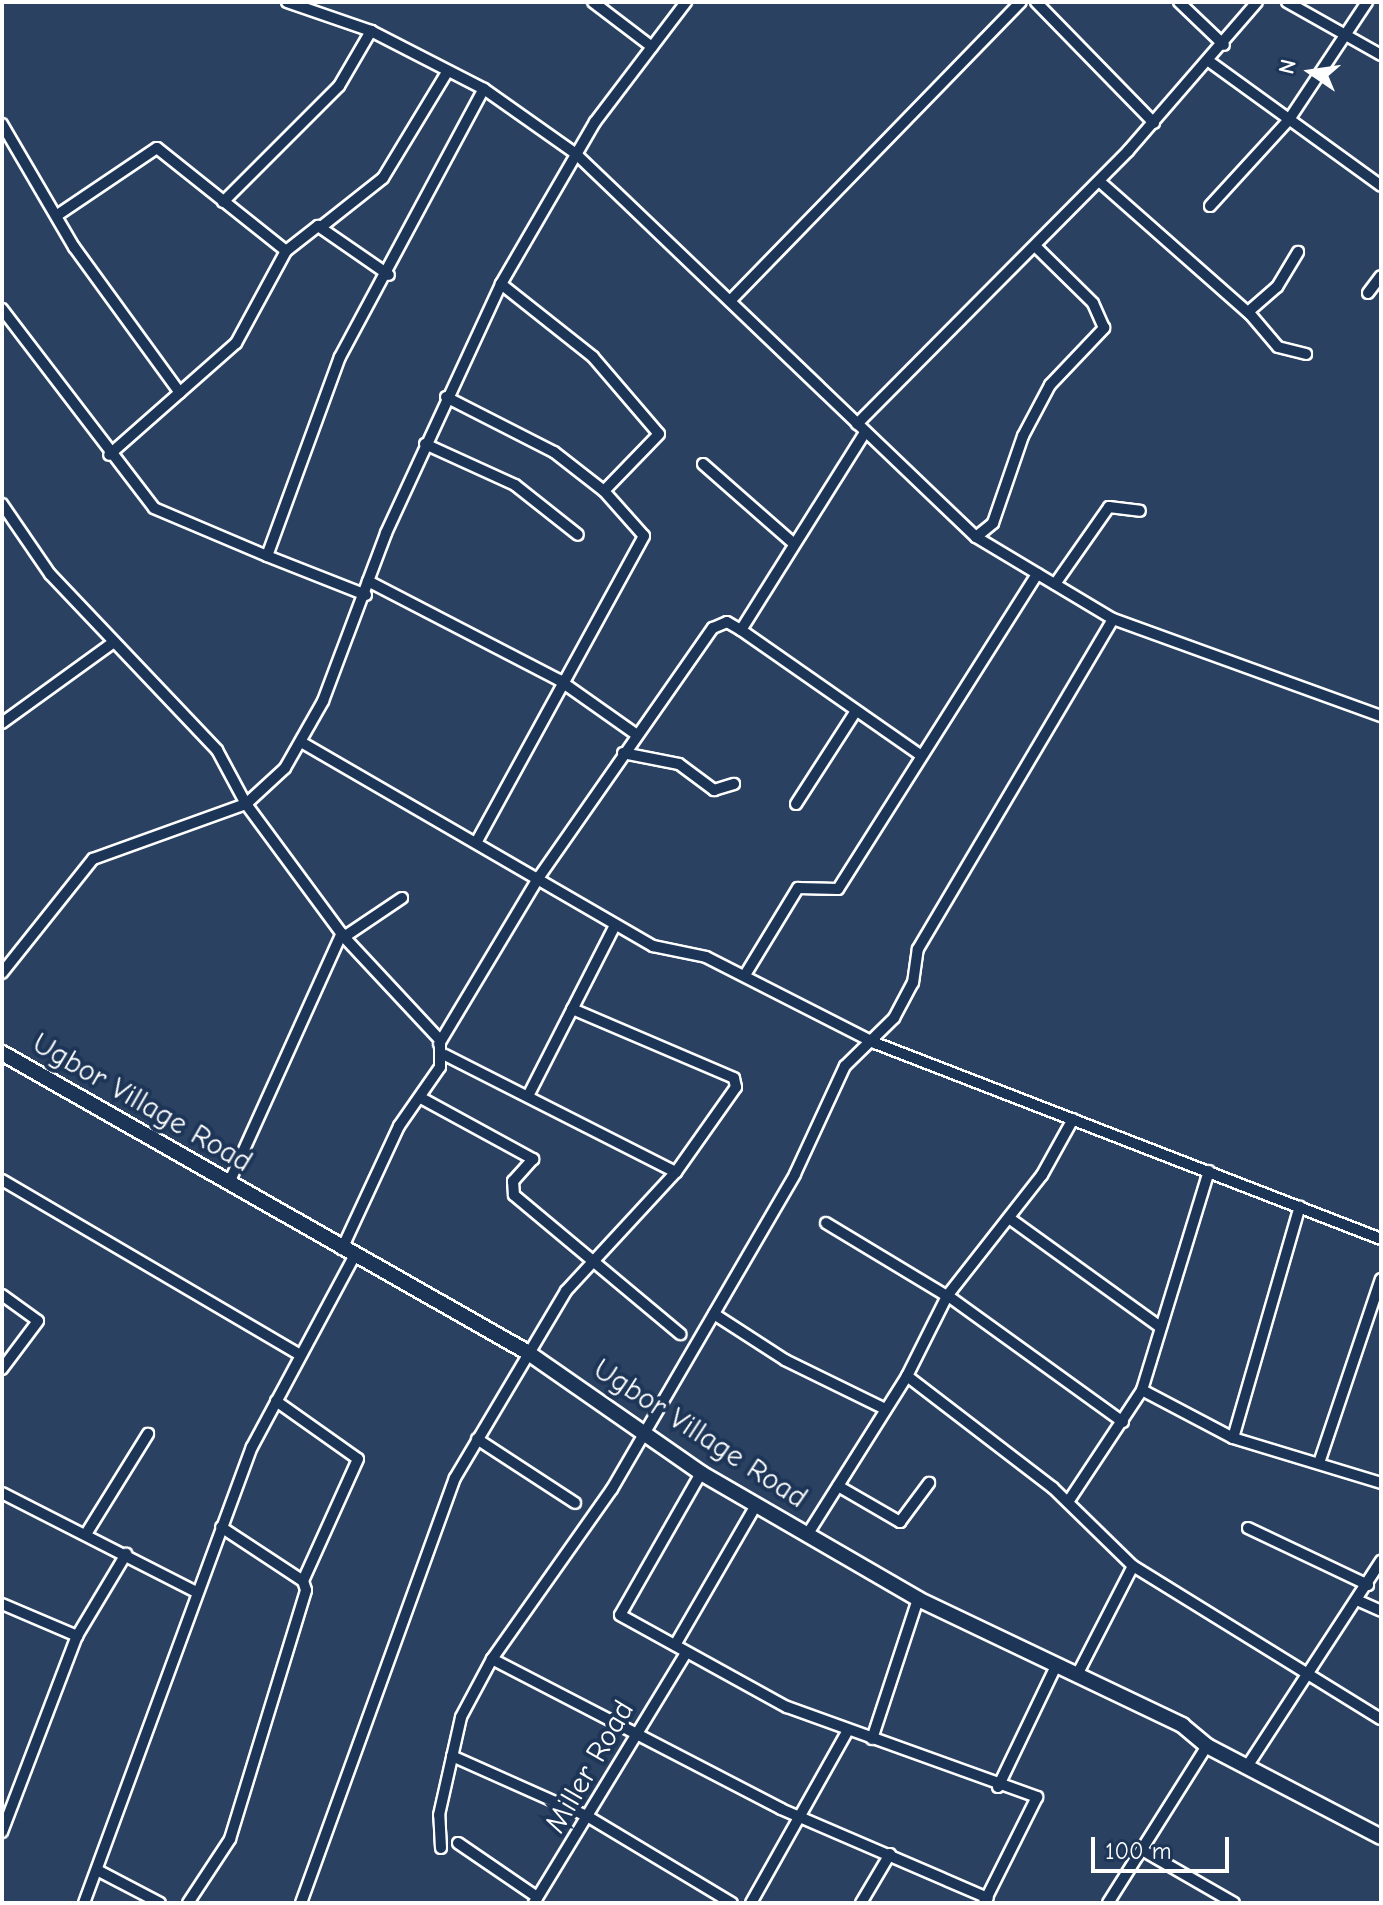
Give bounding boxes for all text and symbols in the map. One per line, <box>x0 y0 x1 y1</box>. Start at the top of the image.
north arrow <box>1271 32 1351 112</box>
text: N <box>1273 57 1302 77</box>
street label: Ugbor Village Road <box>26 1025 258 1181</box>
street label: Ugbor Village Road <box>586 1351 814 1517</box>
street label: Miller Road <box>538 1694 642 1840</box>
scale bar <box>1095 1821 1233 1871</box>
text: 100 m <box>1105 1837 1172 1865</box>

